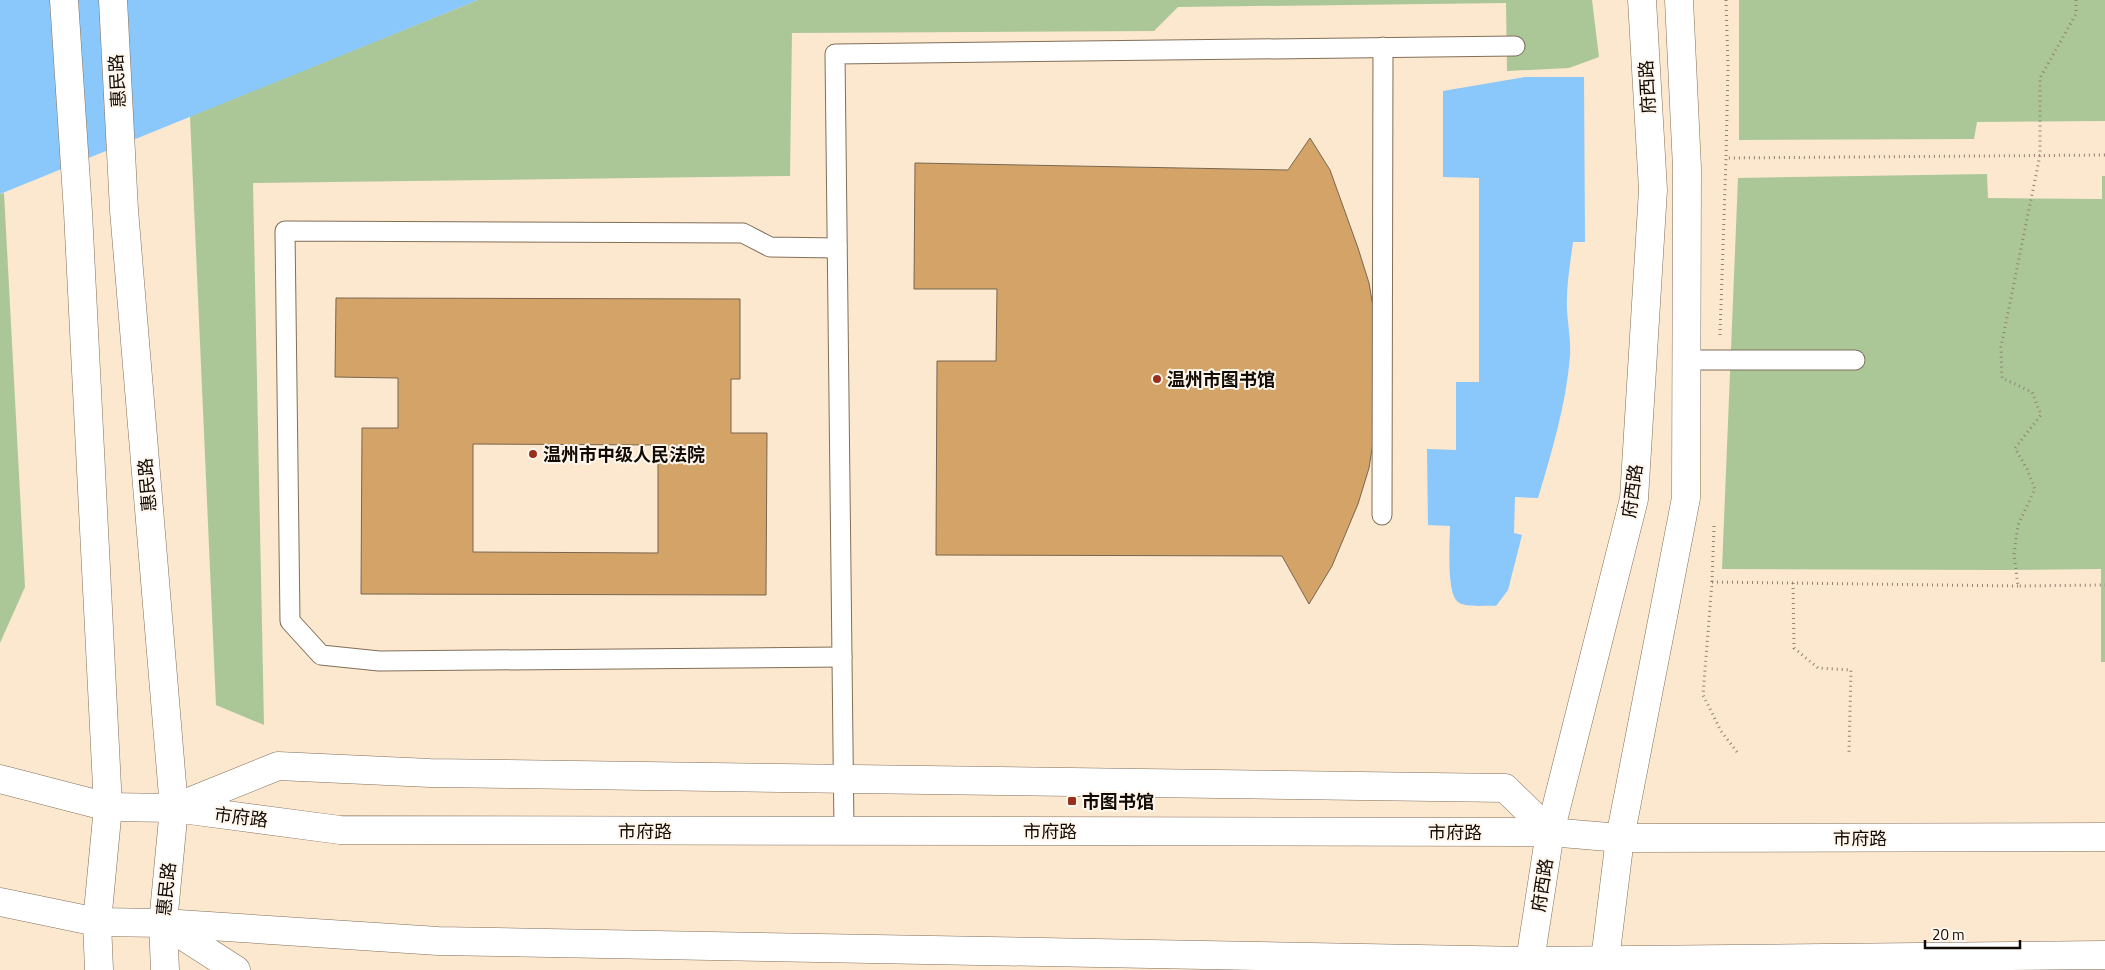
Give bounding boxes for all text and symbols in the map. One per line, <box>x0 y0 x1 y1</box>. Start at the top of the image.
street label: 惠民路 <box>102 53 132 109</box>
street label: 府西路 <box>1632 59 1662 115</box>
place label: 温州市图书馆 <box>1167 366 1275 393</box>
marker: 温州市图书馆 <box>1151 373 1163 385</box>
place label: 温州市中级人民法院 <box>543 441 705 468</box>
marker: 温州市中级人民法院 <box>527 448 539 460</box>
street label: 惠民路 <box>131 457 163 513</box>
street label: 府西路 <box>1615 462 1649 520</box>
place label: 市图书馆 <box>1082 788 1154 815</box>
marker: 市图书馆 <box>1066 795 1078 807</box>
street label: 市府路 <box>213 800 269 834</box>
street label: 市府路 <box>618 818 672 845</box>
street label: 市府路 <box>1023 818 1077 845</box>
street label: 市府路 <box>1428 819 1482 846</box>
street label: 市府路 <box>1833 825 1887 852</box>
street label: 府西路 <box>1524 856 1560 914</box>
street label: 惠民路 <box>150 861 182 917</box>
scale bar <box>1925 918 2020 950</box>
text: 20 m <box>1932 923 1965 946</box>

